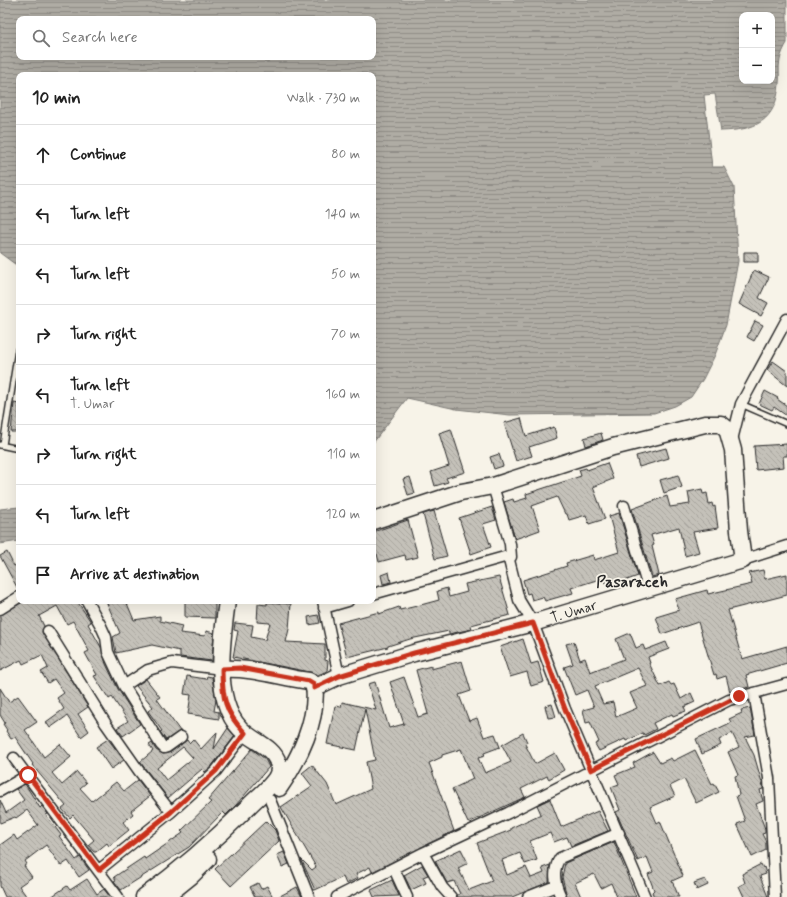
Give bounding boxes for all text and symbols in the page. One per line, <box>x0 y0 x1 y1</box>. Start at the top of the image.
map controls <box>739 12 775 84</box>
button: + <box>739 12 775 48</box>
search box <box>16 16 376 60</box>
icon: search <box>30 27 52 49</box>
text: Search here <box>62 28 138 48</box>
button: − <box>739 48 775 84</box>
text: 10 min <box>32 87 81 109</box>
text: Walk · 730 m <box>287 90 360 107</box>
icon: ahead <box>32 144 54 166</box>
text: Continue <box>70 145 126 165</box>
text: 80 m <box>331 146 360 163</box>
icon: left <box>32 204 54 226</box>
text: Turn left <box>70 205 130 225</box>
text: 140 m <box>325 206 360 223</box>
icon: left <box>32 264 54 286</box>
text: Turn left <box>70 265 130 285</box>
text: 50 m <box>331 266 360 283</box>
icon: right <box>32 324 54 346</box>
text: Turn right <box>70 325 137 345</box>
text: 70 m <box>331 326 360 343</box>
text: Turn left <box>70 376 130 396</box>
icon: left <box>32 384 54 406</box>
text: 160 m <box>325 386 360 403</box>
text: T. Umar <box>70 396 114 413</box>
icon: right <box>32 444 54 466</box>
text: Turn right <box>70 445 137 465</box>
text: 110 m <box>327 446 360 463</box>
icon: left <box>32 504 54 526</box>
text: Turn left <box>70 505 130 525</box>
text: 120 m <box>326 506 360 523</box>
icon: arrive <box>32 564 54 586</box>
text: Arrive at destination <box>70 565 199 585</box>
district label: Pasaraceh <box>596 572 668 593</box>
street label: T. Umar <box>548 596 599 627</box>
route end <box>730 687 748 705</box>
route start <box>19 766 37 784</box>

